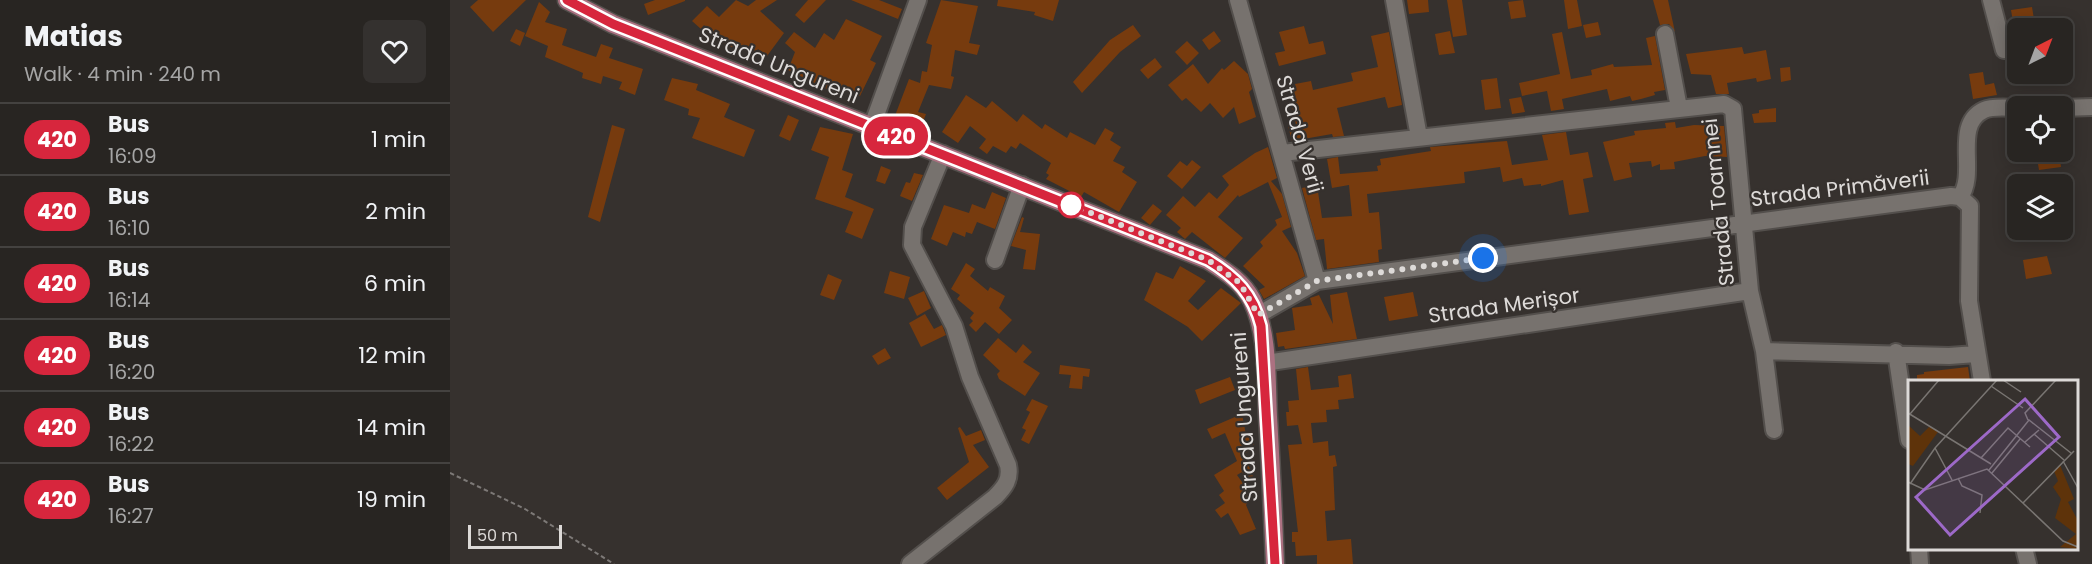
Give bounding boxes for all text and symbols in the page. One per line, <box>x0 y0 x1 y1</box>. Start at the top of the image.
text: Matias <box>24 17 123 56</box>
north arrow <box>2007 18 2073 84</box>
map controls <box>2007 18 2073 240</box>
button: heart <box>363 20 426 83</box>
street label: Strada Ungureni <box>694 20 864 110</box>
text: Walk · 4 min · 240 m <box>24 60 221 88</box>
street label: Strada Verii <box>1269 72 1331 196</box>
button: locate <box>2007 96 2073 162</box>
text: Bus <box>108 109 150 140</box>
line badge: 420 <box>862 116 930 156</box>
street label: Strada Toamnei <box>1695 117 1741 287</box>
text: 420 <box>876 122 916 151</box>
text: 1 min <box>371 124 426 155</box>
text: 420 <box>37 125 77 154</box>
text: 16:09 <box>108 142 157 170</box>
street label: Strada Primăverii <box>1749 163 1931 213</box>
button: layers <box>2007 174 2073 240</box>
text: Bus <box>108 181 150 212</box>
unlabelled marker <box>1058 192 1084 218</box>
text: 2 min <box>365 196 426 227</box>
text: 420 <box>37 197 77 226</box>
text: 16:10 <box>108 214 150 242</box>
your location <box>1468 243 1498 273</box>
text: Bus <box>108 253 150 284</box>
text: 6 min <box>364 268 426 299</box>
text: 420 <box>37 269 77 298</box>
street label: Strada Merișor <box>1427 280 1582 330</box>
text: 16:14 <box>108 286 150 314</box>
text: Bus <box>108 325 150 356</box>
street label: Strada Ungureni <box>1224 331 1264 503</box>
text: 12 min <box>358 340 426 371</box>
text: 420 <box>37 341 77 370</box>
text: 16:20 <box>108 358 155 386</box>
inset map <box>1908 380 2077 549</box>
text: Bus <box>108 397 150 428</box>
text: 14 min <box>357 412 426 443</box>
text: 420 <box>37 413 77 442</box>
text: 16:22 <box>108 430 154 458</box>
text: Bus <box>108 469 150 500</box>
text: 19 min <box>357 484 426 515</box>
text: 420 <box>37 485 77 514</box>
text: 16:27 <box>108 502 154 530</box>
scale bar <box>468 522 562 550</box>
text: 50 m <box>477 524 518 547</box>

